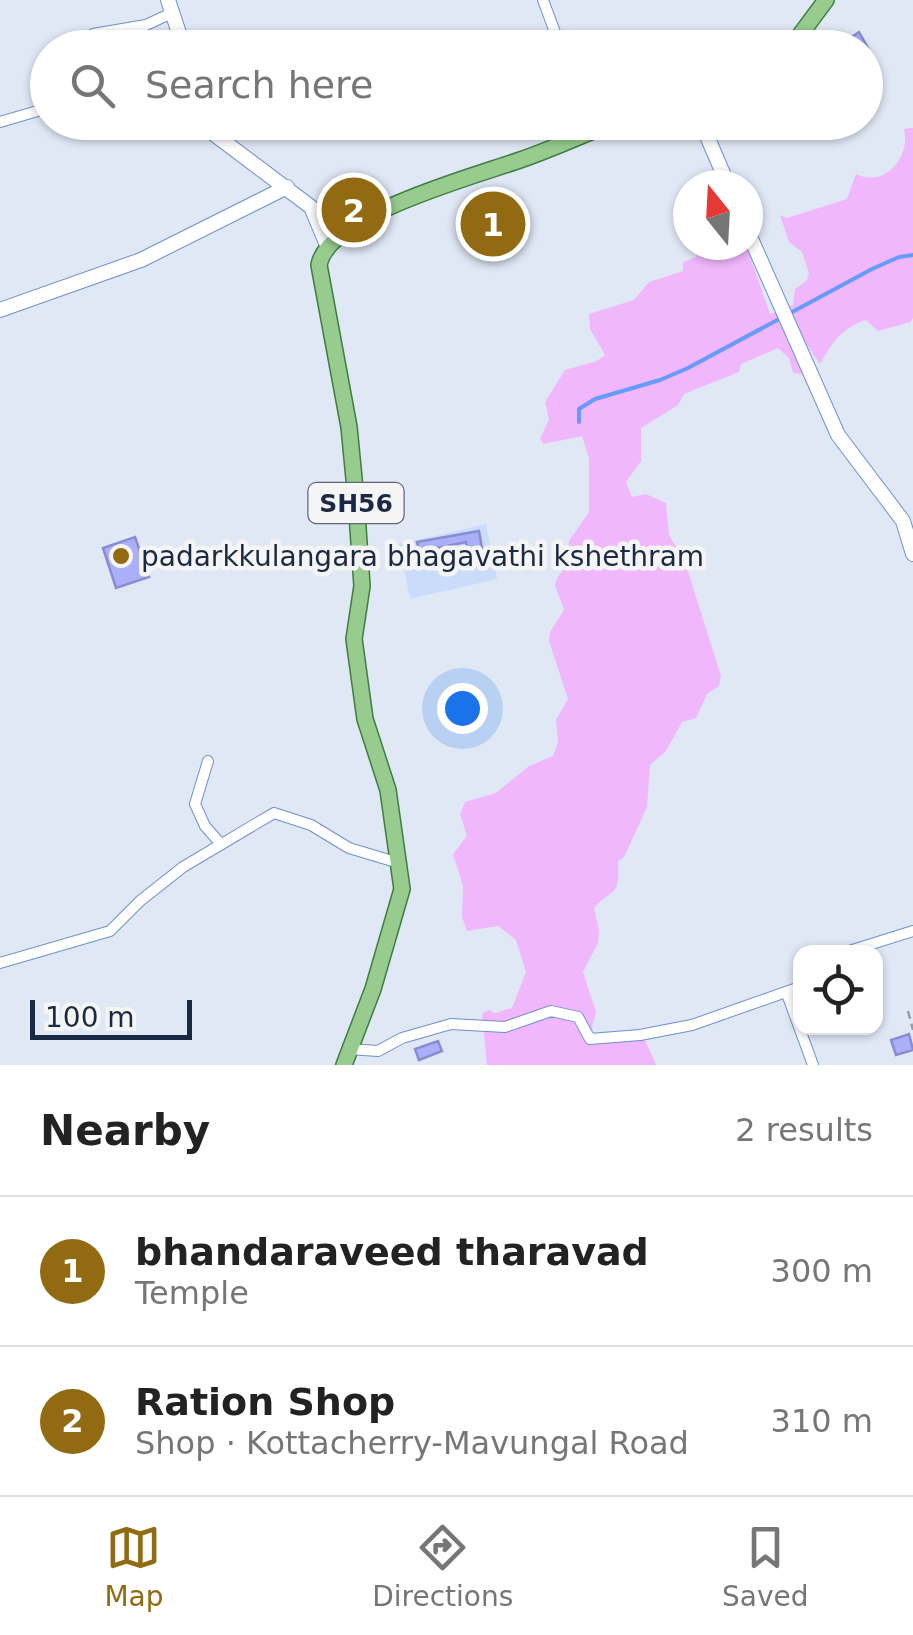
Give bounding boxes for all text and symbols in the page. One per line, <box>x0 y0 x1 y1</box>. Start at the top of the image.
search box <box>30 30 883 140</box>
icon: search <box>65 58 120 113</box>
text: Search here <box>145 63 373 107</box>
north arrow <box>673 170 763 260</box>
pin: 2 <box>322 172 386 248</box>
pin: 1 <box>460 186 526 262</box>
road number: SH56 <box>308 483 404 523</box>
place label: padarkkulangara bhagavathi kshethram <box>141 540 704 573</box>
marker: padarkkulangara bhagavathi kshethram <box>110 545 132 567</box>
your location <box>437 683 488 734</box>
map controls <box>793 945 883 1035</box>
button: locate <box>793 945 883 1035</box>
scale bar <box>30 995 192 1040</box>
text: 100 m <box>45 1001 135 1034</box>
text: Nearby <box>40 1106 210 1155</box>
text: 2 results <box>735 1111 873 1149</box>
text: bhandaraveed tharavad <box>135 1230 649 1274</box>
text: 1 <box>61 1252 84 1290</box>
text: 300 m <box>771 1252 873 1290</box>
text: Temple <box>135 1274 249 1312</box>
text: Ration Shop <box>135 1380 395 1424</box>
text: 2 <box>61 1402 84 1440</box>
text: 310 m <box>771 1402 873 1440</box>
text: Shop · Kottacherry-Mavungal Road <box>135 1424 689 1462</box>
tab: Map <box>104 1520 163 1613</box>
tab: Directions <box>372 1520 513 1613</box>
tab: Saved <box>722 1520 809 1613</box>

